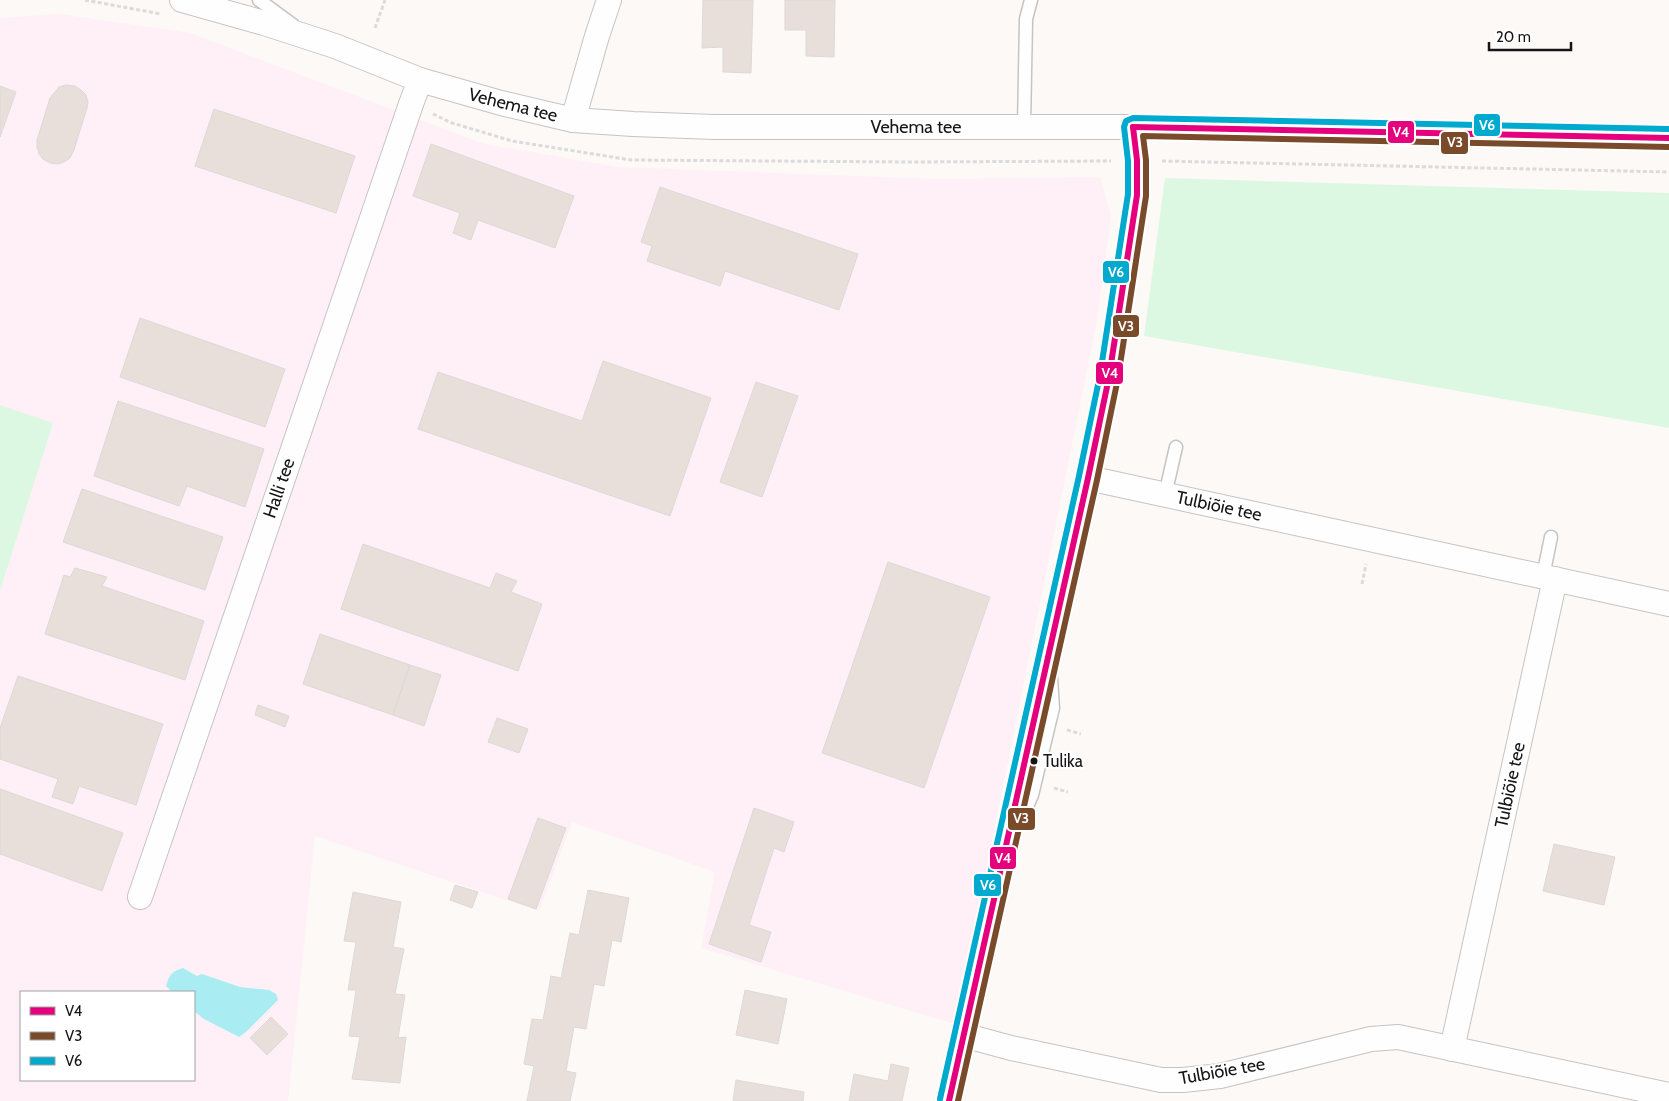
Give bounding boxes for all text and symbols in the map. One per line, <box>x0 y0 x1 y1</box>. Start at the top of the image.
scale bar <box>1489 20 1572 52</box>
text: 20 m <box>1496 28 1531 46</box>
street label: Vehema tee <box>466 83 560 127</box>
line badge: V6 <box>1473 113 1501 137</box>
street label: Vehema tee <box>871 116 962 138</box>
text: V6 <box>1479 116 1495 134</box>
line badge: V4 <box>1387 120 1415 144</box>
text: V4 <box>1393 123 1409 141</box>
line badge: V3 <box>1440 131 1469 155</box>
text: V3 <box>1447 133 1463 151</box>
line badge: V6 <box>1102 260 1130 284</box>
text: V6 <box>1108 263 1124 281</box>
line badge: V3 <box>1112 314 1140 338</box>
text: V3 <box>1118 317 1134 335</box>
line badge: V4 <box>1095 361 1124 385</box>
text: V4 <box>1102 364 1118 382</box>
street label: Halli tee <box>259 455 299 521</box>
street label: Tulbiõie tee <box>1174 486 1264 526</box>
street label: Tulbiõie tee <box>1490 740 1530 830</box>
place label: Tulika <box>1043 751 1084 771</box>
marker: Tulika <box>1029 756 1039 766</box>
line badge: V3 <box>1007 807 1036 831</box>
text: V3 <box>1013 809 1029 827</box>
line badge: V4 <box>989 846 1017 870</box>
text: V4 <box>995 849 1011 867</box>
line badge: V6 <box>973 873 1002 897</box>
text: V6 <box>980 876 996 894</box>
legend <box>20 991 195 1081</box>
text: V4 <box>65 1002 83 1020</box>
text: V3 <box>65 1027 82 1045</box>
text: V6 <box>65 1052 82 1070</box>
street label: Tulbiõie tee <box>1177 1053 1267 1089</box>

